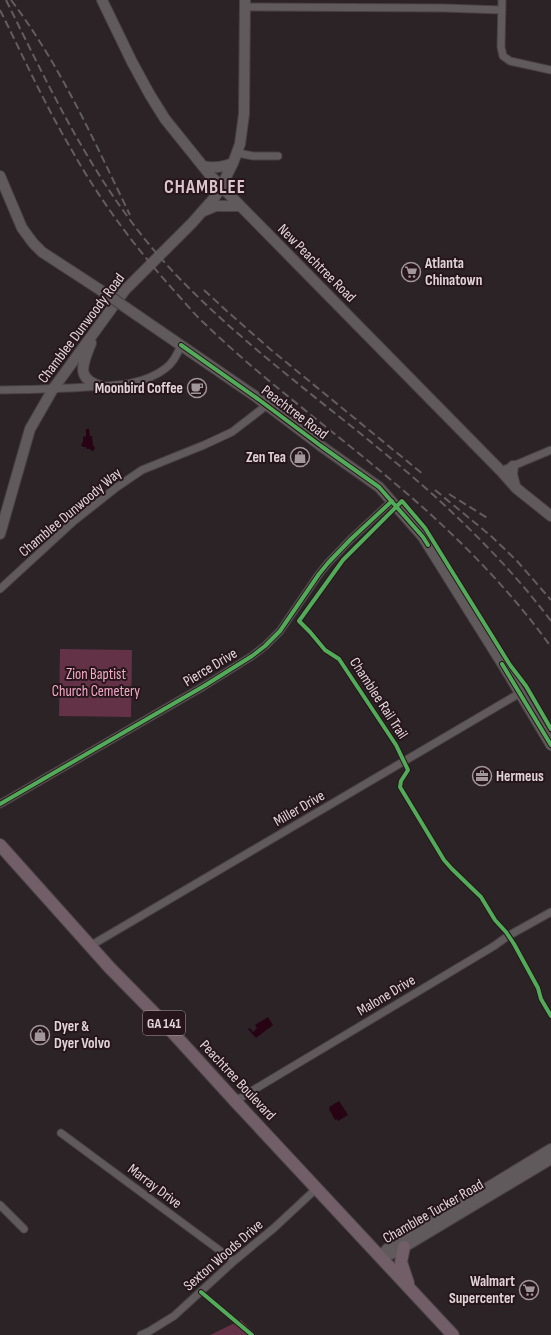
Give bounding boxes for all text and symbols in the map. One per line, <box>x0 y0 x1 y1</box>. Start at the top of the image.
district label: CHAMBLEE <box>164 176 246 199</box>
street label: New Peachtree Road <box>273 220 360 307</box>
place label: Atlanta Chinatown <box>424 254 482 290</box>
supermarket icon: Atlanta Chinatown <box>400 261 422 283</box>
street label: Chamblee Dunwoody Road <box>34 270 129 387</box>
cafe icon: Moonbird Coffee <box>186 377 208 399</box>
place label: Moonbird Coffee <box>95 379 183 398</box>
street label: Peachtree Road <box>258 381 332 444</box>
shop icon: Zen Tea <box>289 446 311 468</box>
place label: Zen Tea <box>246 448 286 467</box>
street label: Chamblee Dunwoody Way <box>15 464 126 561</box>
street label: Pierce Drive <box>180 644 241 691</box>
street label: Chamblee Rail Trail <box>345 654 412 743</box>
park label: Zion Baptist Church Cemetery <box>52 665 140 701</box>
office icon: Hermeus <box>471 765 493 787</box>
place label: Hermeus <box>496 767 544 786</box>
street label: Miller Drive <box>270 786 328 831</box>
street label: Malone Drive <box>354 971 419 1020</box>
road number: GA 141 <box>143 1011 185 1035</box>
place label: Dyer & Dyer Volvo <box>54 1017 110 1053</box>
shop icon: Dyer & Dyer Volvo <box>29 1024 51 1046</box>
street label: Peachtree Boulevard <box>195 1036 280 1125</box>
street label: Marray Drive <box>124 1160 186 1213</box>
street label: Chamblee Tucker Road <box>380 1175 487 1248</box>
street label: Sexton Woods Drive <box>180 1216 267 1295</box>
place label: Walmart Supercenter <box>449 1272 515 1308</box>
supermarket icon: Walmart Supercenter <box>518 1279 540 1301</box>

